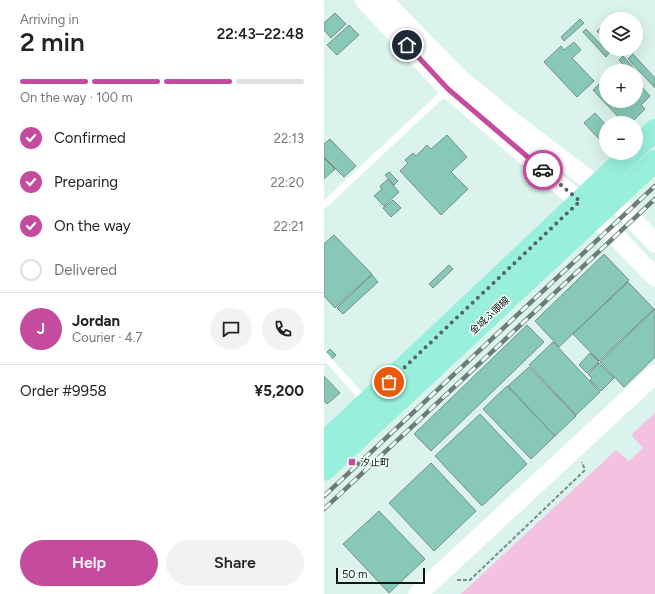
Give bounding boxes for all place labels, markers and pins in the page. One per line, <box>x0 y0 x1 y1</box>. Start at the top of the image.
pin <box>390 28 424 62</box>
pin <box>372 365 406 399</box>
place label: 汐止町 <box>360 456 390 469</box>
marker: 汐止町 <box>347 457 357 467</box>

